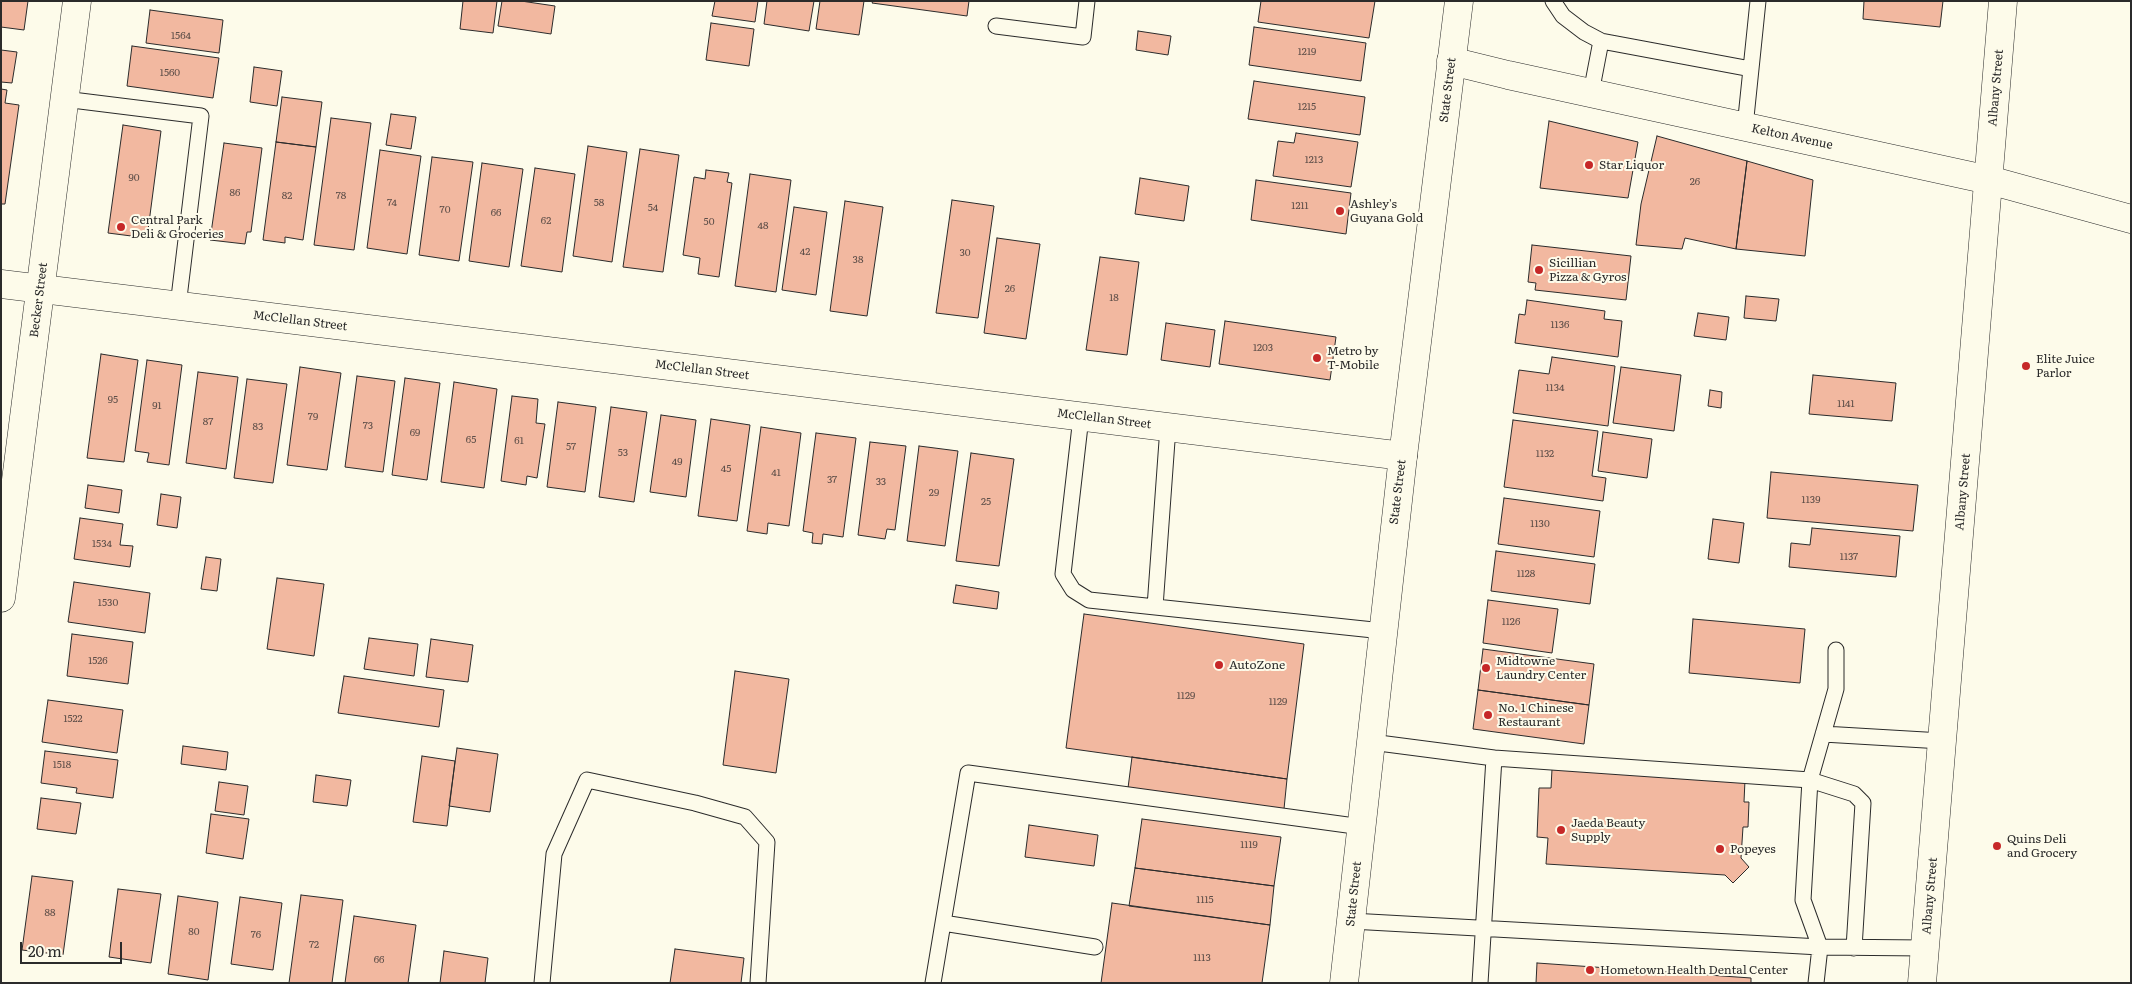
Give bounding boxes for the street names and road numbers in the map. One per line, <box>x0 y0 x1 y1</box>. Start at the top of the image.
street label: Albany Street <box>1985 49 2007 127</box>
street label: State Street <box>1437 57 1459 123</box>
street label: Kelton Avenue <box>1750 121 1834 153</box>
street label: Becker Street <box>27 262 51 338</box>
street label: McClellan Street <box>252 308 348 334</box>
street label: McClellan Street <box>654 357 750 383</box>
street label: McClellan Street <box>1056 406 1152 432</box>
street label: Albany Street <box>1952 453 1974 531</box>
street label: State Street <box>1387 459 1409 525</box>
street label: Albany Street <box>1919 857 1941 935</box>
street label: State Street <box>1343 861 1365 927</box>

